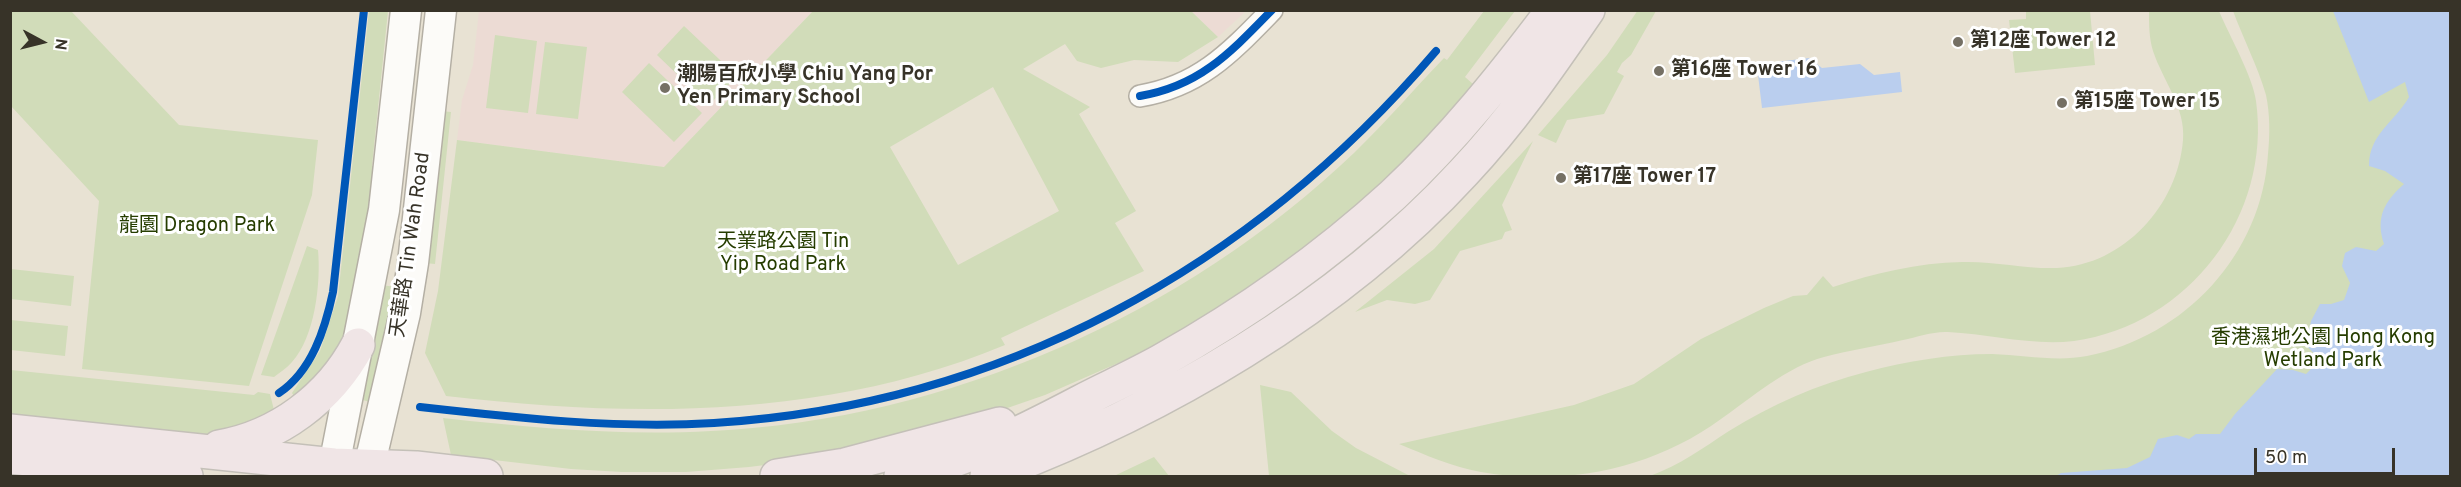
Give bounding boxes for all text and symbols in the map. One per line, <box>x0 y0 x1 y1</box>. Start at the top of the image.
north arrow <box>12 12 72 72</box>
place label: 第12座 Tower 12 <box>1970 30 2116 54</box>
marker: 第12座 Tower 12 <box>1951 35 1965 49</box>
text: N <box>49 37 70 51</box>
place label: 第16座 Tower 16 <box>1671 59 1817 83</box>
place label: 潮陽百欣小學 Chiu Yang Por Yen Primary School <box>677 64 933 111</box>
marker: 第16座 Tower 16 <box>1652 64 1666 78</box>
marker: 潮陽百欣小學 Chiu Yang Por Yen Primary School <box>658 81 672 95</box>
place label: 第15座 Tower 15 <box>2074 91 2220 115</box>
marker: 第15座 Tower 15 <box>2055 96 2069 110</box>
street label: 天華路 Tin Wah Road <box>387 151 437 339</box>
place label: 第17座 Tower 17 <box>1573 166 1716 190</box>
marker: 第17座 Tower 17 <box>1554 171 1568 185</box>
park label: 龍園 Dragon Park <box>119 215 275 239</box>
park label: 天業路公園 Tin Yip Road Park <box>717 231 849 278</box>
park label: 香港濕地公園 Hong Kong Wetland Park <box>2211 327 2435 374</box>
scale bar <box>2257 436 2398 474</box>
text: 50 m <box>2265 447 2307 470</box>

